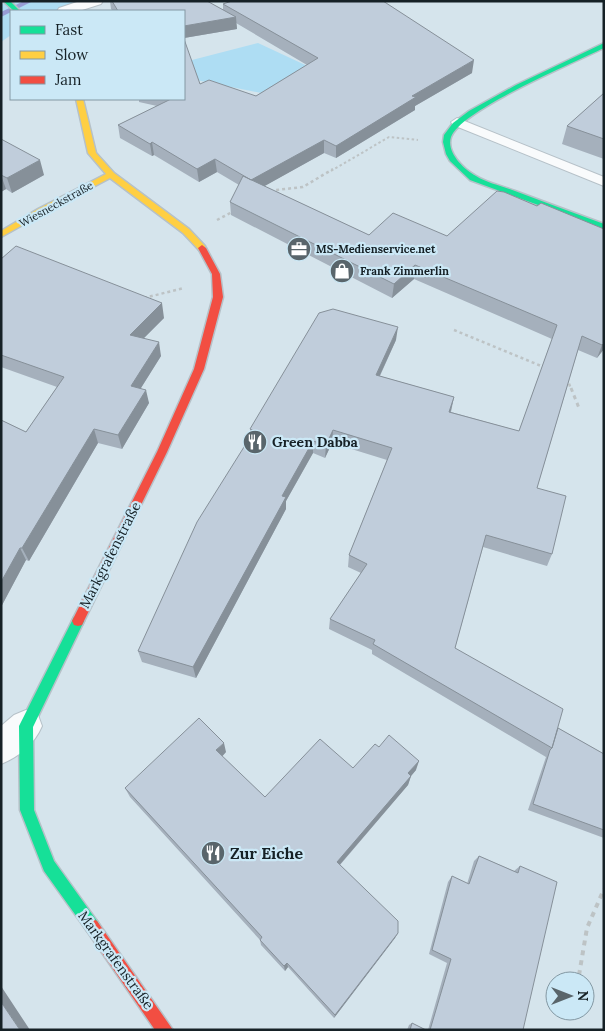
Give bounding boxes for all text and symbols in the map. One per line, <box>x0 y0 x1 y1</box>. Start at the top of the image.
legend <box>10 10 185 100</box>
text: Fast <box>55 20 83 39</box>
text: Slow <box>55 45 88 64</box>
text: Jam <box>54 70 82 89</box>
street label: Wiesneckstraße <box>17 178 95 230</box>
office icon: MS-Medienservice.net <box>286 236 312 262</box>
place label: MS-Medienservice.net <box>316 242 436 256</box>
shop icon: Frank Zimmerlin <box>329 258 355 284</box>
place label: Frank Zimmerlin <box>360 264 449 278</box>
restaurant icon: Green Dabba <box>242 429 268 455</box>
place label: Green Dabba <box>272 433 359 451</box>
street label: Markgrafenstraße <box>75 498 145 611</box>
restaurant icon: Zur Eiche <box>200 840 226 866</box>
place label: Zur Eiche <box>230 843 304 863</box>
street label: Markgrafenstraße <box>74 907 158 1013</box>
north arrow <box>545 971 595 1021</box>
text: N <box>574 991 592 1002</box>

